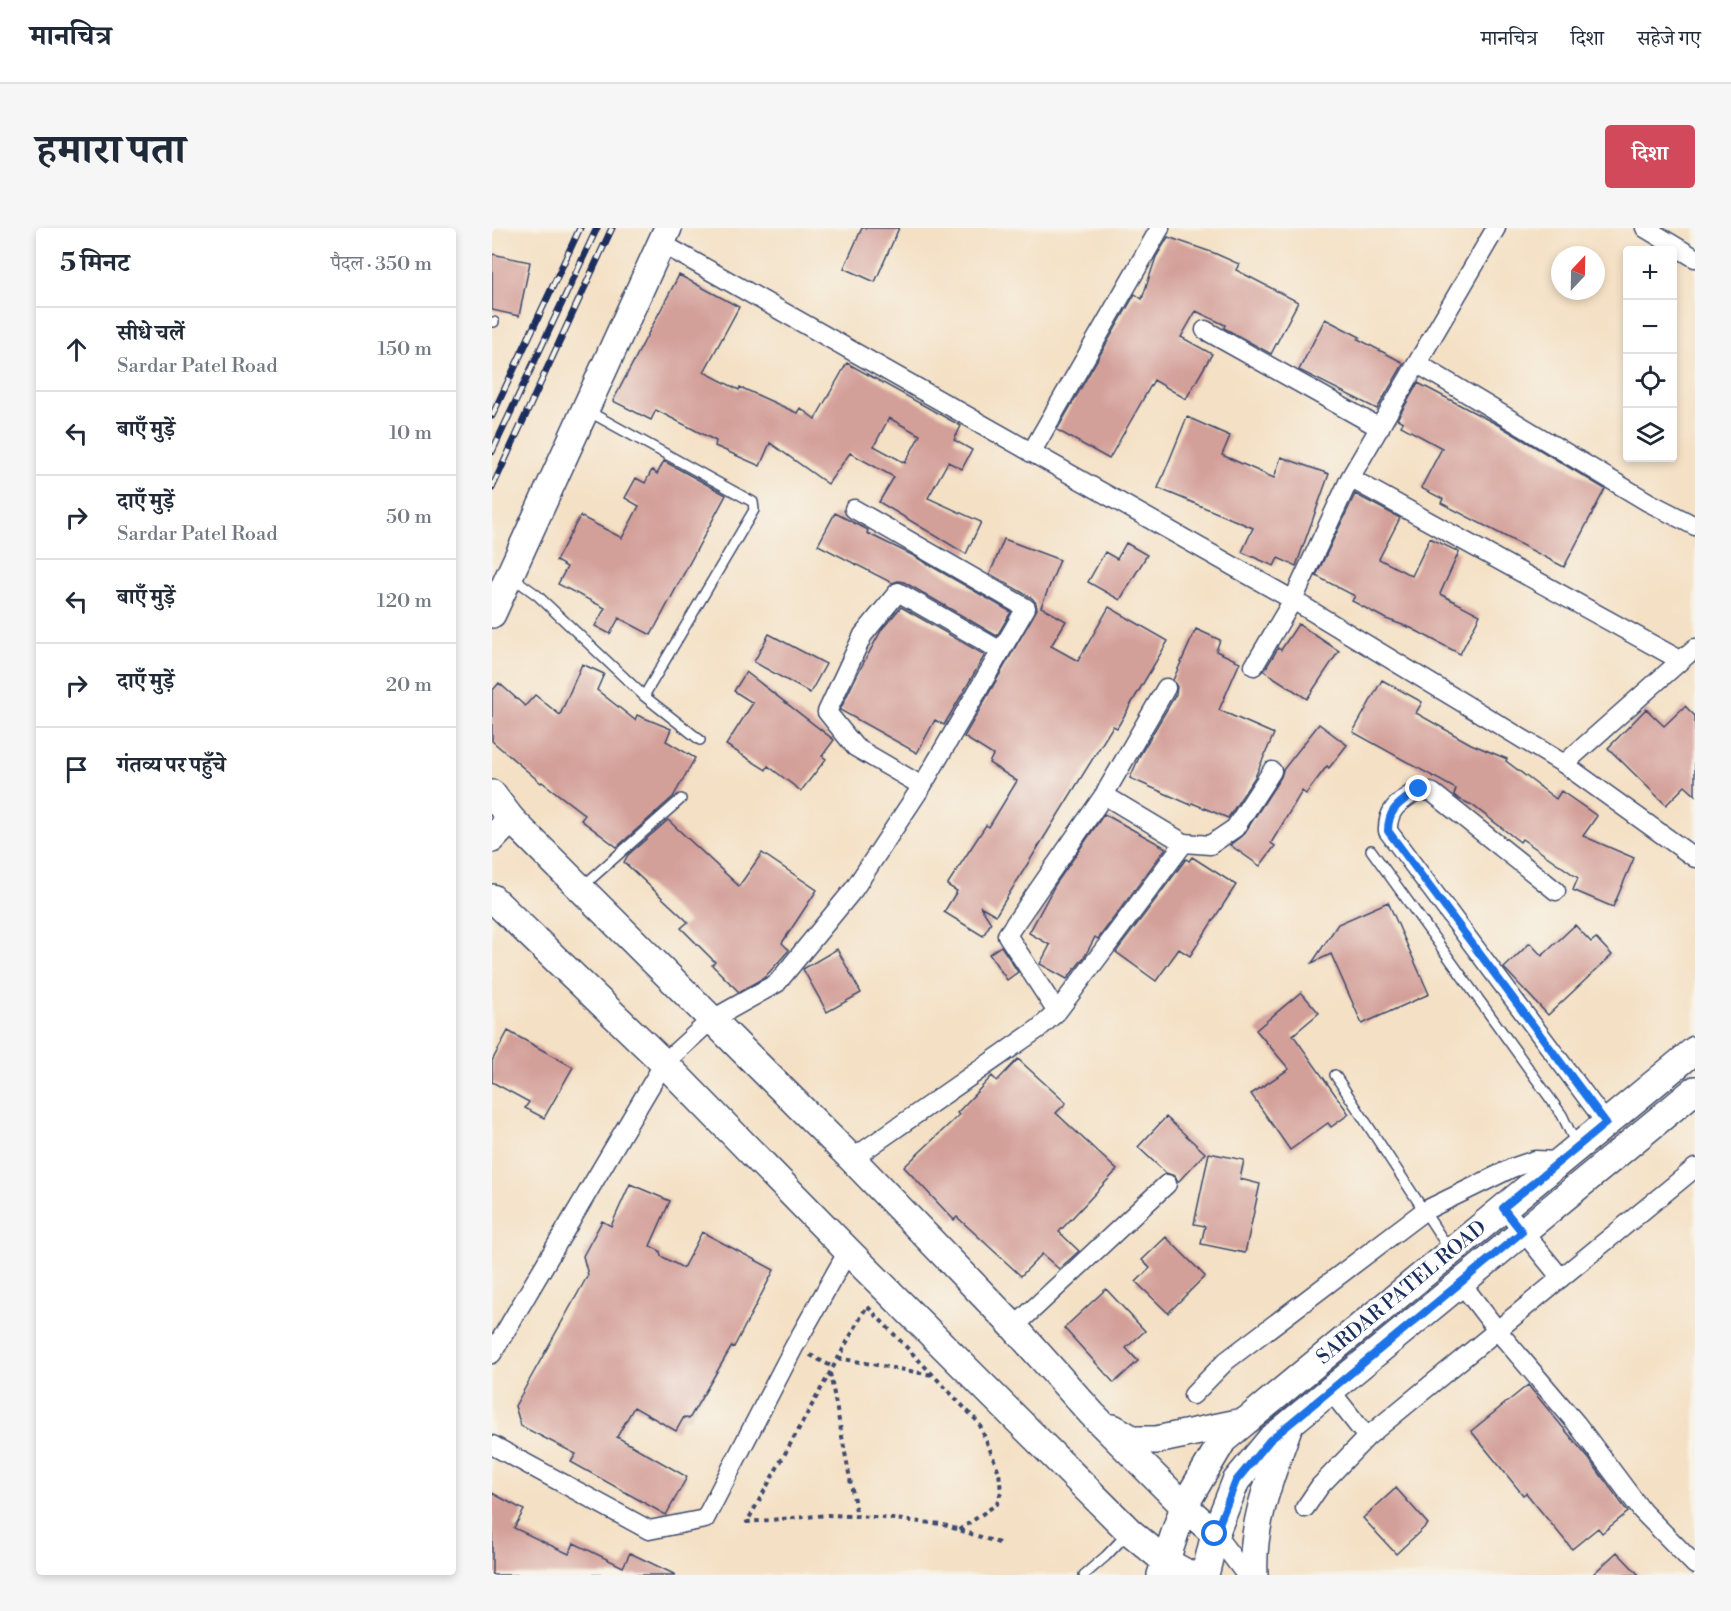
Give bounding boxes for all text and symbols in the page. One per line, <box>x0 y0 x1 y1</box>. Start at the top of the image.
text: मानचित्र <box>30 19 112 54</box>
text: मानचित्र <box>1481 26 1538 52</box>
text: दिशा <box>1571 26 1604 52</box>
text: सहेजे गए <box>1637 26 1701 52</box>
text: हमारा पता <box>36 124 186 177</box>
button: दिशा <box>1605 125 1695 188</box>
north arrow <box>1551 246 1605 300</box>
map controls <box>1623 246 1677 462</box>
button: + <box>1623 246 1677 300</box>
text: 5 मिनट <box>60 247 130 279</box>
text: पैदल · 350 m <box>331 252 432 277</box>
button: − <box>1623 300 1677 354</box>
text: सीधे चलें <box>117 320 184 347</box>
icon: ahead <box>60 333 93 366</box>
text: 150 m <box>377 337 432 362</box>
text: Sardar Patel Road <box>117 354 278 379</box>
button: locate <box>1623 354 1677 408</box>
button: layers <box>1623 408 1677 462</box>
text: बाएँ मुड़ें <box>117 416 175 443</box>
icon: left <box>60 417 93 450</box>
text: 10 m <box>389 421 432 446</box>
text: दाएँ मुड़ें <box>117 488 174 515</box>
icon: right <box>60 501 93 534</box>
text: 50 m <box>386 505 432 530</box>
text: Sardar Patel Road <box>117 522 278 547</box>
text: बाएँ मुड़ें <box>117 584 175 611</box>
icon: left <box>60 585 93 618</box>
text: 120 m <box>377 589 432 614</box>
text: दाएँ मुड़ें <box>117 668 174 695</box>
icon: right <box>60 669 93 702</box>
text: 20 m <box>386 673 432 698</box>
text: गंतव्य पर पहुँचे <box>117 752 226 779</box>
icon: arrive <box>60 753 93 786</box>
route end <box>1405 775 1431 801</box>
street label: SARDAR PATEL ROAD <box>1312 1215 1492 1370</box>
route start <box>1201 1520 1227 1546</box>

